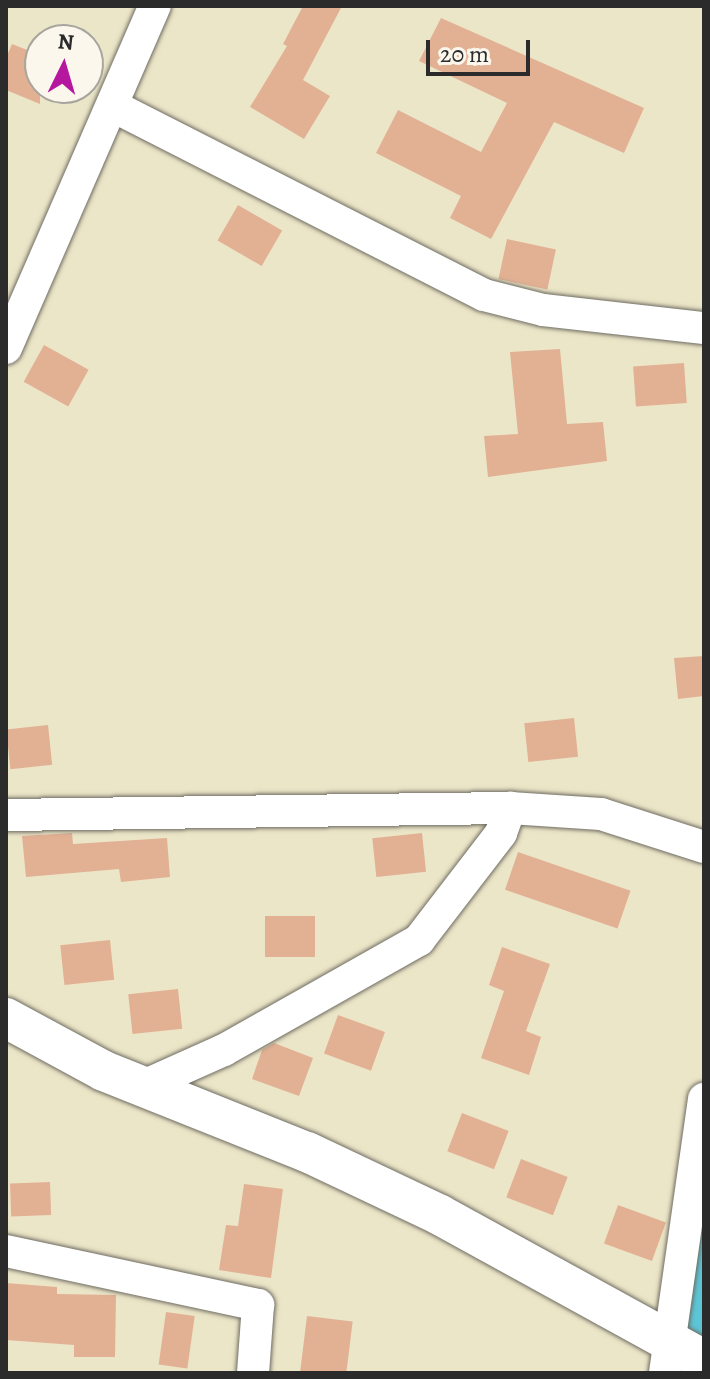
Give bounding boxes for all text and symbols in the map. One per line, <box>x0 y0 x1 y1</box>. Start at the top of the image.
north arrow <box>24 24 104 104</box>
scale bar <box>430 24 534 74</box>
text: N <box>57 26 75 58</box>
text: 20 m <box>440 38 489 70</box>

